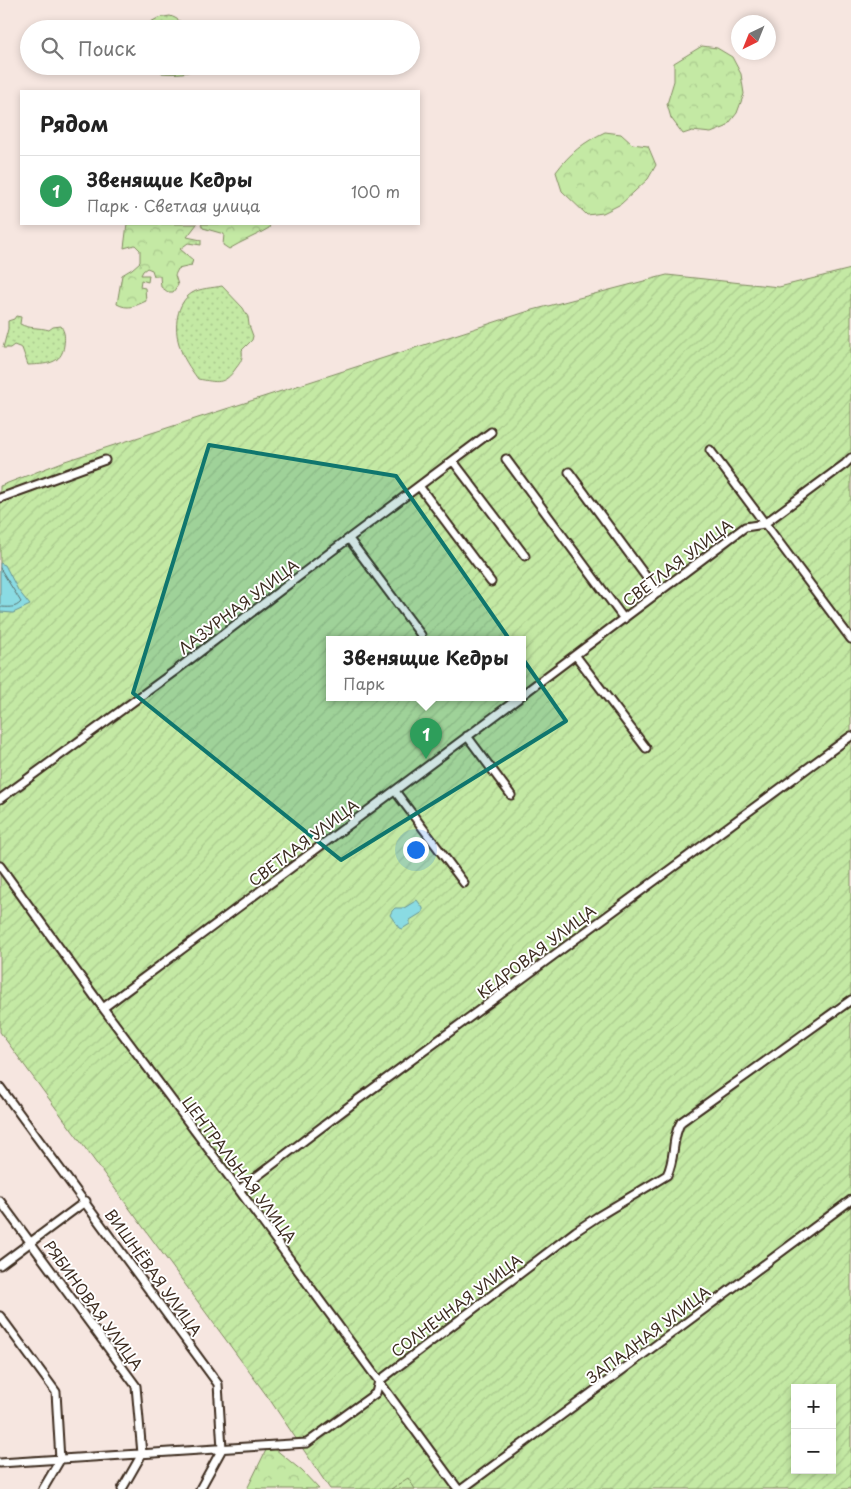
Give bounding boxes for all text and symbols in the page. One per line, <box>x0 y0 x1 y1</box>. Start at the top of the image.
north arrow <box>731 15 776 60</box>
search box <box>20 20 420 75</box>
icon: search <box>38 34 66 62</box>
text: Поиск <box>78 34 136 62</box>
text: Рядом <box>40 107 108 139</box>
text: Звенящие Кедры <box>87 165 252 193</box>
text: 1 <box>52 179 60 203</box>
text: 100 m <box>351 179 400 203</box>
text: Парк · Светлая улица <box>87 193 260 217</box>
street label: СВЕТЛАЯ УЛИЦА <box>617 513 737 611</box>
street label: ЛАЗУРНАЯ УЛИЦА <box>173 553 303 659</box>
popup <box>326 636 526 701</box>
text: Звенящие Кедры <box>343 643 509 671</box>
text: Парк <box>343 671 385 695</box>
pin: 1 <box>410 718 442 759</box>
street label: СВЕТЛАЯ УЛИЦА <box>243 793 363 891</box>
your location <box>403 837 429 863</box>
street label: КЕДРОВАЯ УЛИЦА <box>472 899 600 1003</box>
street label: ЦЕНТРАЛЬНАЯ УЛИЦА <box>177 1091 303 1247</box>
street label: ВИШНЁВАЯ УЛИЦА <box>100 1204 208 1340</box>
street label: РЯБИНОВАЯ УЛИЦА <box>39 1235 149 1375</box>
street label: СОЛНЕЧНАЯ УЛИЦА <box>386 1248 526 1362</box>
street label: ЗАПАДНАЯ УЛИЦА <box>581 1280 715 1388</box>
map controls <box>791 1384 836 1474</box>
button: + <box>791 1384 836 1429</box>
button: − <box>791 1429 836 1474</box>

